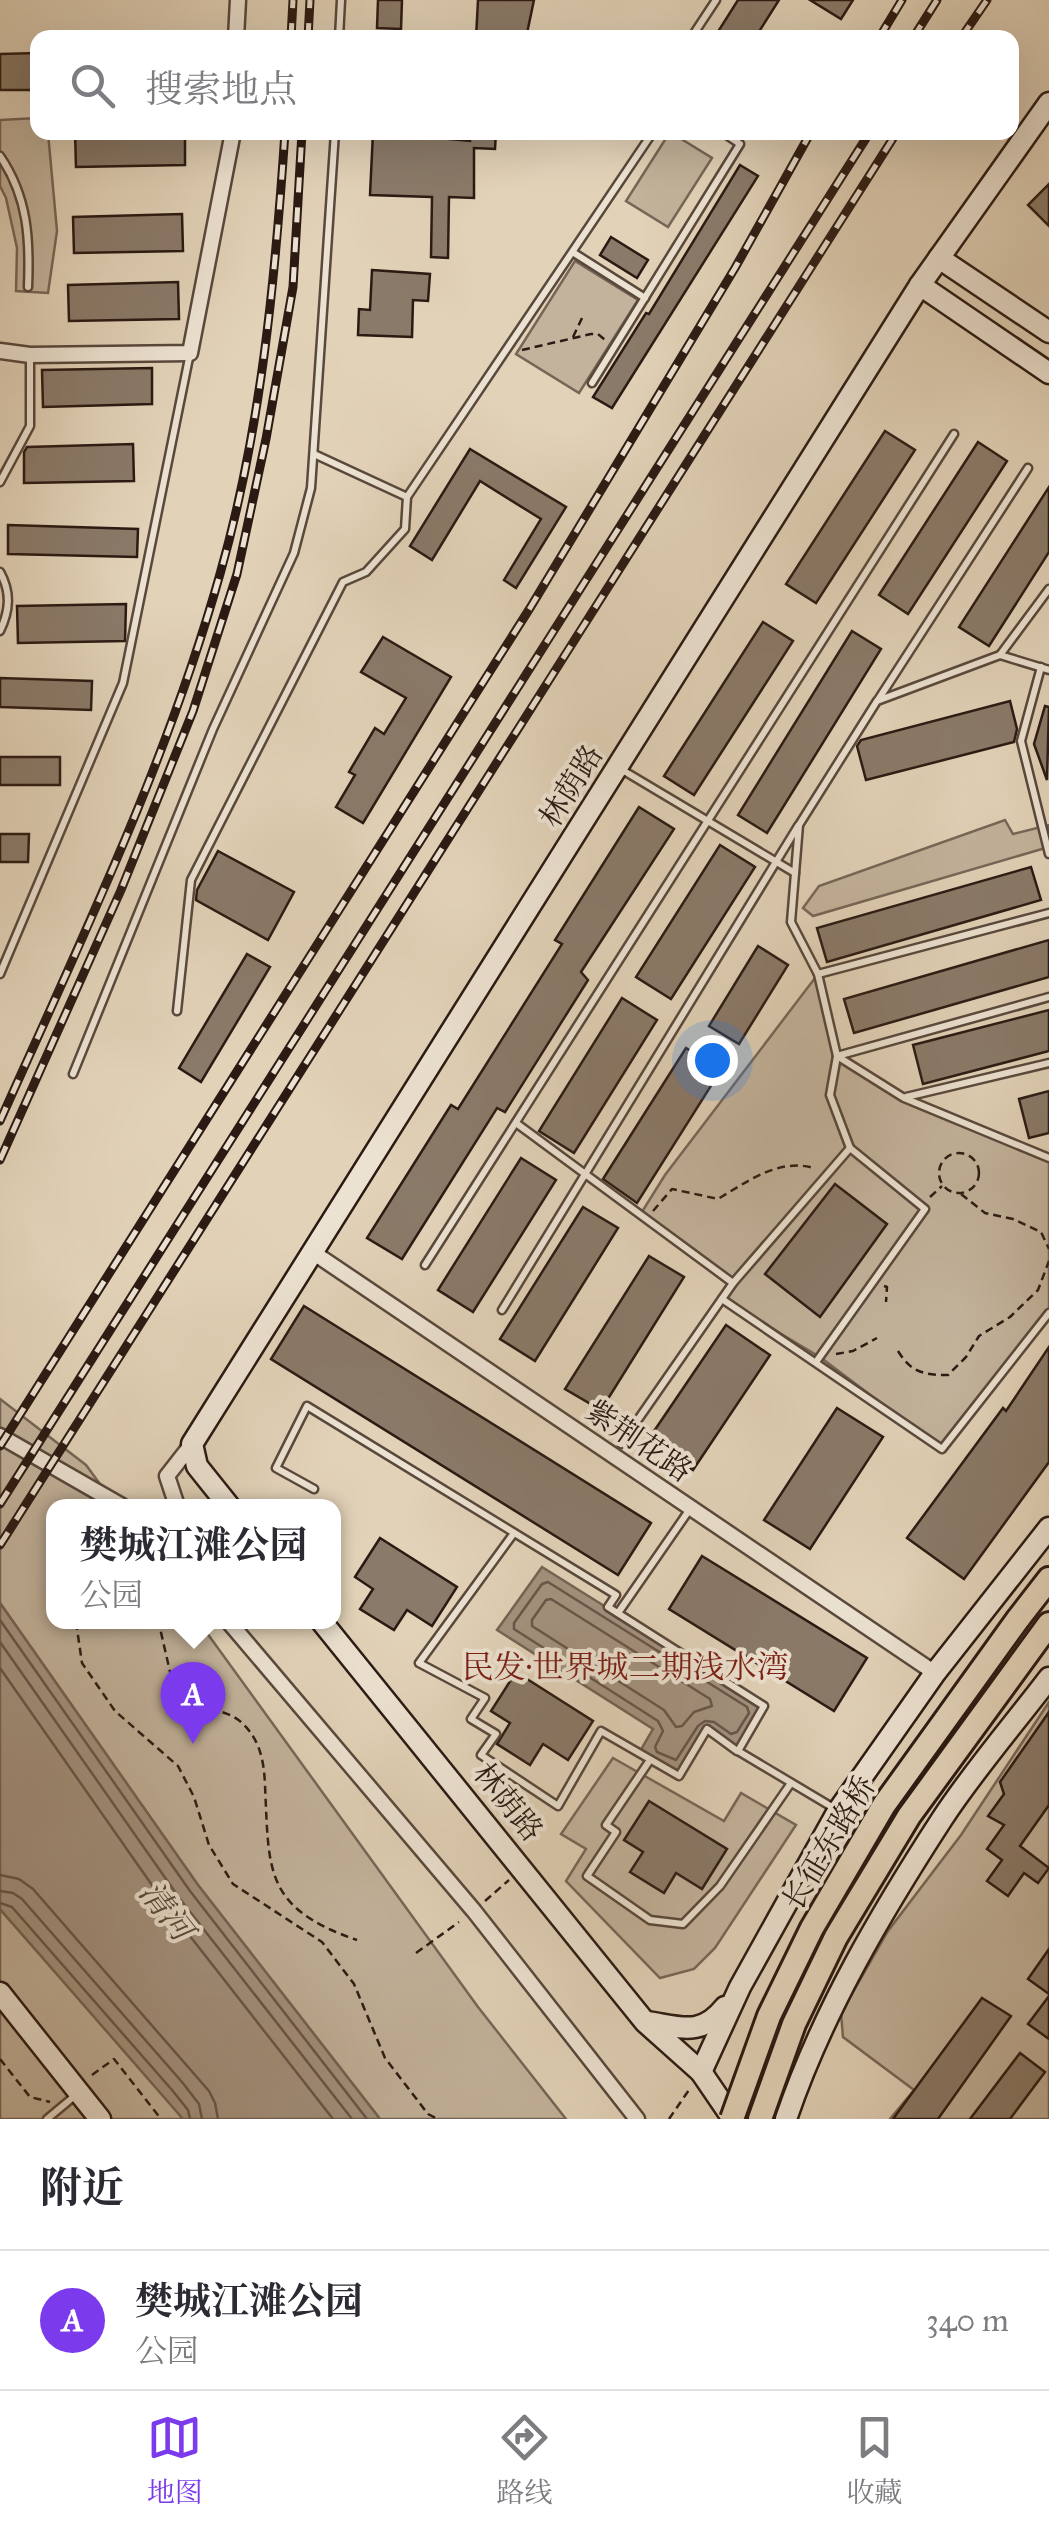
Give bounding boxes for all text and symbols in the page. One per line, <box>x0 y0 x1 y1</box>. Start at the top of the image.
search box <box>30 30 1019 140</box>
icon: search <box>65 58 120 113</box>
text: 搜索地点 <box>145 66 297 112</box>
street label: 林荫路 <box>532 738 610 834</box>
your location <box>687 1035 738 1086</box>
street label: 紫荆花路 <box>579 1393 699 1489</box>
popup <box>46 1499 341 1629</box>
text: 樊城江滩公园 <box>79 1522 308 1568</box>
text: 公园 <box>79 1576 144 1615</box>
district label: 民发·世界城二期浅水湾 <box>462 1648 789 1687</box>
pin: A <box>160 1662 226 1744</box>
street label: 林荫路 <box>466 1756 550 1848</box>
street label: 长征东路桥 <box>775 1769 883 1917</box>
water label: 清河 <box>131 1874 204 1952</box>
text: 附近 <box>40 2162 124 2214</box>
text: 樊城江滩公园 <box>135 2278 363 2324</box>
text: A <box>62 2301 83 2340</box>
text: 340 m <box>926 2301 1009 2340</box>
text: 公园 <box>135 2332 199 2371</box>
tab: 地图 <box>147 2410 203 2510</box>
tab: 路线 <box>496 2410 552 2510</box>
tab: 收藏 <box>846 2410 902 2510</box>

